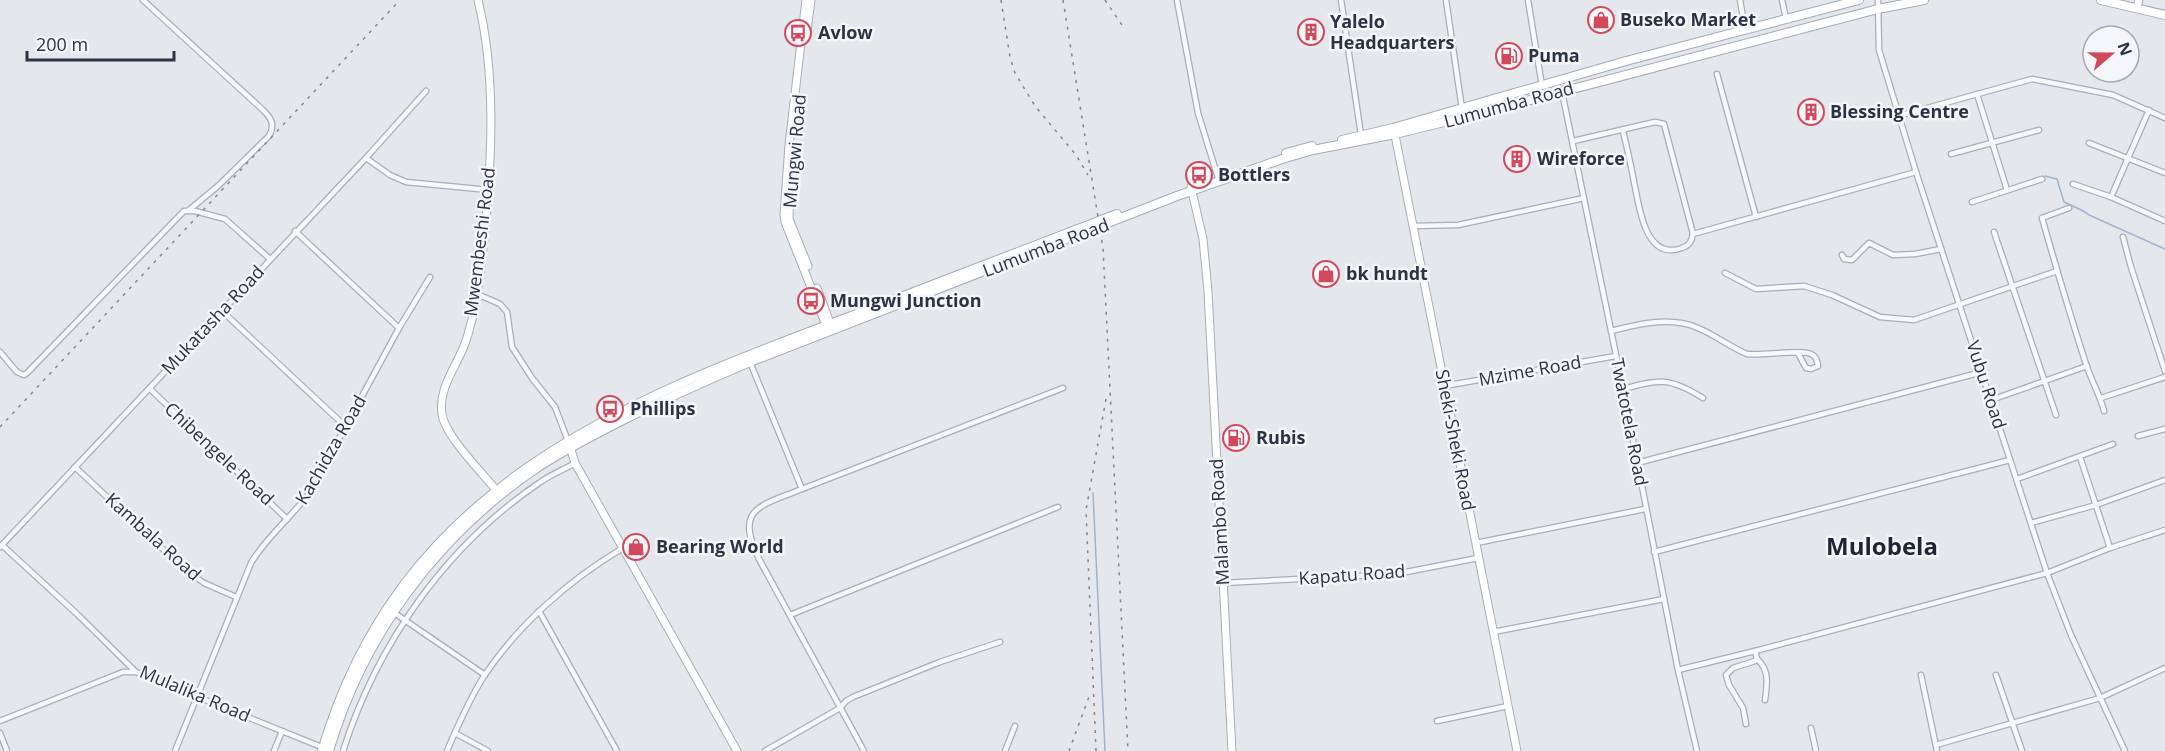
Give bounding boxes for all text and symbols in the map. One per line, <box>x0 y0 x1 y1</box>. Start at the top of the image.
shop icon: Buseko Market <box>1586 5 1616 35</box>
place label: Buseko Market <box>1620 7 1756 31</box>
place label: Yalelo Headquarters <box>1330 9 1455 54</box>
building icon: Yalelo Headquarters <box>1296 17 1326 47</box>
bus stop icon: Avlow <box>783 18 813 48</box>
place label: Avlow <box>818 20 873 44</box>
scale bar <box>27 24 174 62</box>
north arrow <box>2081 24 2141 84</box>
text: 200 m <box>36 32 88 56</box>
text: N <box>2113 39 2138 59</box>
fuel station icon: Puma <box>1494 41 1524 71</box>
place label: Puma <box>1528 43 1580 67</box>
street label: Lumumba Road <box>1441 75 1576 133</box>
street label: Mungwi Road <box>777 93 811 209</box>
building icon: Blessing Centre <box>1796 97 1826 127</box>
place label: Blessing Centre <box>1830 99 1969 123</box>
building icon: Wireforce <box>1502 144 1532 174</box>
place label: Wireforce <box>1537 146 1625 170</box>
bus stop icon: Bottlers <box>1184 160 1214 190</box>
place label: Bottlers <box>1218 162 1290 186</box>
street label: Mwembeshi Road <box>458 166 500 318</box>
street label: Lumumba Road <box>979 212 1112 282</box>
shop icon: bk hundt <box>1311 259 1341 289</box>
street label: Mukatasha Road <box>156 260 269 379</box>
place label: bk hundt <box>1346 261 1428 285</box>
bus stop icon: Mungwi Junction <box>796 286 826 316</box>
place label: Mungwi Junction <box>830 288 982 312</box>
street label: Vubu Road <box>1961 337 2012 432</box>
street label: Mzime Road <box>1477 349 1583 391</box>
street label: Twatotela Road <box>1606 356 1654 488</box>
street label: Sheki-Sheki Road <box>1431 367 1481 513</box>
street label: Kachidza Road <box>289 391 371 508</box>
bus stop icon: Phillips <box>595 394 625 424</box>
street label: Chibengele Road <box>160 396 280 510</box>
place label: Phillips <box>630 396 695 420</box>
fuel station icon: Rubis <box>1221 423 1251 453</box>
place label: Rubis <box>1256 425 1306 449</box>
street label: Malambo Road <box>1204 458 1234 586</box>
street label: Kambala Road <box>101 487 207 586</box>
district label: Mulobela <box>1826 529 1938 562</box>
shop icon: Bearing World <box>621 532 651 562</box>
place label: Bearing World <box>656 534 784 558</box>
street label: Kapatu Road <box>1298 558 1406 590</box>
street label: Mulalika Road <box>136 659 254 727</box>

